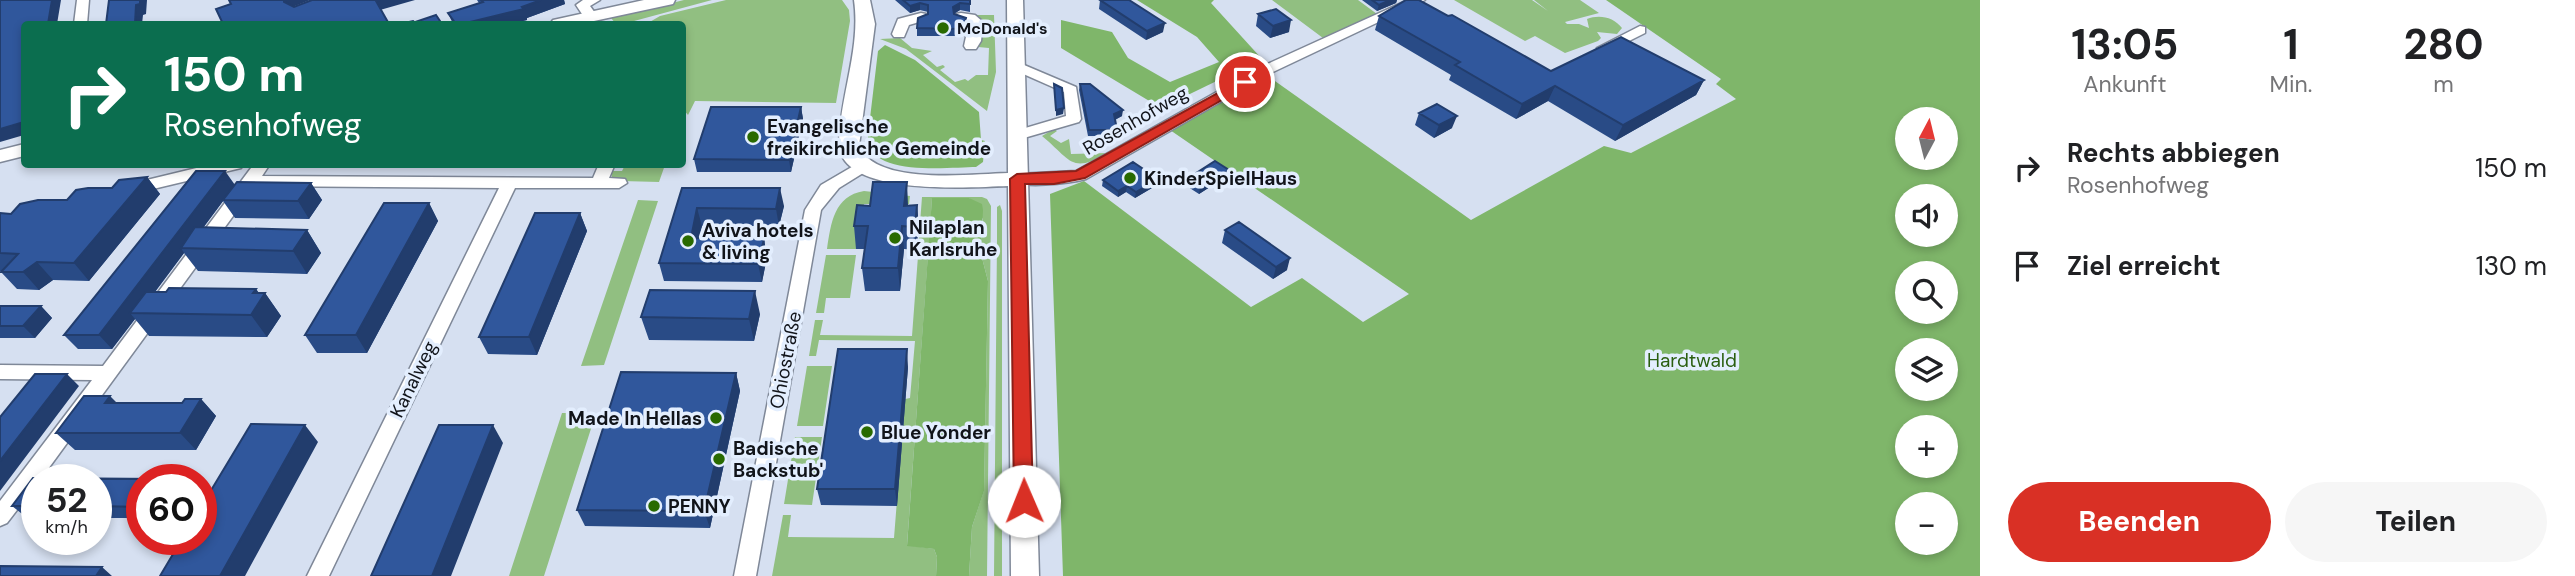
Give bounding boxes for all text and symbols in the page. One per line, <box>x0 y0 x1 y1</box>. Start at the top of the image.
text: 13:05 <box>2071 17 2178 72</box>
text: 1 <box>2283 17 2299 72</box>
text: 280 <box>2404 17 2484 72</box>
place label: McDonald's <box>957 18 1048 39</box>
marker: McDonald's <box>935 20 951 36</box>
text: 150 m <box>164 42 304 106</box>
icon: right <box>49 49 140 140</box>
pin <box>1215 52 1275 112</box>
icon: arrive <box>1226 63 1264 101</box>
text: Ankunft <box>2083 69 2166 99</box>
text: Min. <box>2270 69 2312 99</box>
text: m <box>2433 69 2454 99</box>
street label: Rosenhofweg <box>1078 80 1193 161</box>
text: Rosenhofweg <box>164 104 362 146</box>
north arrow <box>1895 107 1958 170</box>
map controls <box>1895 107 1958 555</box>
place label: Evangelische freikirchliche Gemeinde <box>767 114 991 161</box>
marker: Evangelische freikirchliche Gemeinde <box>745 129 761 145</box>
text: Rechts abbiegen <box>2067 136 2280 170</box>
icon: right <box>2008 149 2046 187</box>
text: 150 m <box>2475 151 2547 185</box>
place label: KinderSpielHaus <box>1144 166 1297 191</box>
marker: KinderSpielHaus <box>1122 170 1138 186</box>
text: Rosenhofweg <box>2067 170 2209 200</box>
button: sound <box>1895 184 1958 247</box>
place label: Nilaplan Karlsruhe <box>909 215 997 262</box>
place label: Aviva hotels & living <box>702 218 814 265</box>
marker: Nilaplan Karlsruhe <box>887 230 903 246</box>
marker: Aviva hotels & living <box>680 233 696 249</box>
icon: arrive <box>2008 247 2046 285</box>
text: Ziel erreicht <box>2067 249 2220 283</box>
text: 130 m <box>2476 249 2547 283</box>
button: search <box>1895 261 1958 324</box>
street label: Ohiostraße <box>764 309 807 411</box>
street label: Kanalweg <box>384 337 443 422</box>
button: layers <box>1895 338 1958 401</box>
park label: Hardtwald <box>1647 348 1737 373</box>
place label: Made In Hellas <box>568 406 702 431</box>
marker: Made In Hellas <box>708 410 724 426</box>
button: + <box>1895 415 1958 478</box>
place label: Blue Yonder <box>881 420 991 445</box>
marker: Blue Yonder <box>859 424 875 440</box>
place label: Badische Backstub' <box>733 436 823 483</box>
marker: Badische Backstub' <box>711 451 727 467</box>
speed limit sign: 60 <box>126 464 217 555</box>
position arrow <box>987 464 1061 538</box>
text: 52 <box>46 477 87 523</box>
button: Beenden <box>2008 482 2271 562</box>
button: Teilen <box>2285 482 2547 562</box>
button: − <box>1895 492 1958 555</box>
place label: PENNY <box>668 494 731 519</box>
marker: PENNY <box>646 498 662 514</box>
text: km/h <box>45 515 88 539</box>

